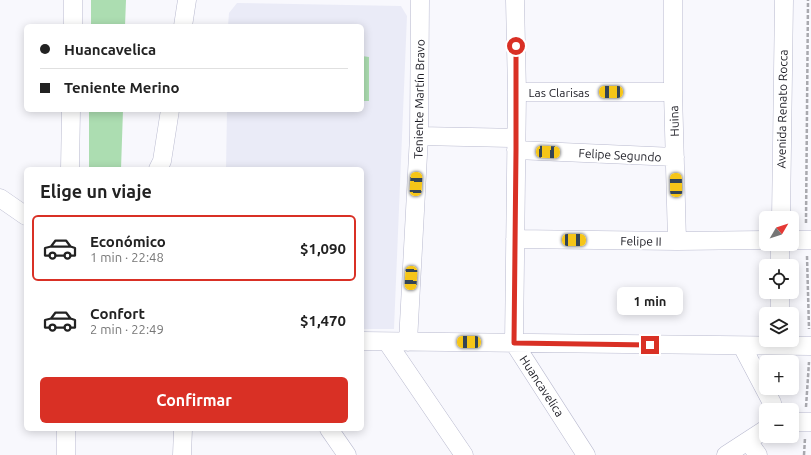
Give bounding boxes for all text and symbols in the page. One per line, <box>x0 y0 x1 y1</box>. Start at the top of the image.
route start <box>507 37 525 55</box>
street label: Teniente Martín Bravo <box>411 39 427 159</box>
text: Huancavelica <box>64 41 156 58</box>
street label: Avenida Renato Rocca <box>774 49 790 169</box>
text: Teniente Merino <box>64 79 180 96</box>
street label: Las Clarisas <box>529 86 590 99</box>
car <box>599 86 623 98</box>
street label: Huina <box>667 105 681 137</box>
car <box>536 145 560 159</box>
street label: Felipe Segundo <box>578 146 662 164</box>
car <box>409 172 423 196</box>
car <box>670 173 682 197</box>
text: Elige un viaje <box>40 181 152 201</box>
north arrow <box>759 211 799 251</box>
map controls <box>759 211 799 443</box>
icon: car <box>42 230 78 266</box>
text: Económico <box>90 233 166 250</box>
car <box>562 234 586 246</box>
street label: Felipe II <box>620 234 662 248</box>
text: $1,090 <box>300 240 346 257</box>
text: 1 min · 22:48 <box>90 250 164 264</box>
button: locate <box>759 259 799 299</box>
car <box>404 266 418 290</box>
callout: 1 min <box>617 287 683 315</box>
text: 1 min <box>634 294 666 308</box>
icon: car <box>42 302 78 338</box>
text: Confort <box>90 305 145 322</box>
button: layers <box>759 307 799 347</box>
text: $1,470 <box>300 312 346 329</box>
text: 2 min · 22:49 <box>90 322 164 336</box>
car <box>457 336 481 348</box>
route end <box>641 336 659 354</box>
street label: Huancavelica <box>517 353 567 419</box>
button: + <box>759 355 799 395</box>
button: Confirmar <box>40 377 348 423</box>
button: − <box>759 403 799 443</box>

